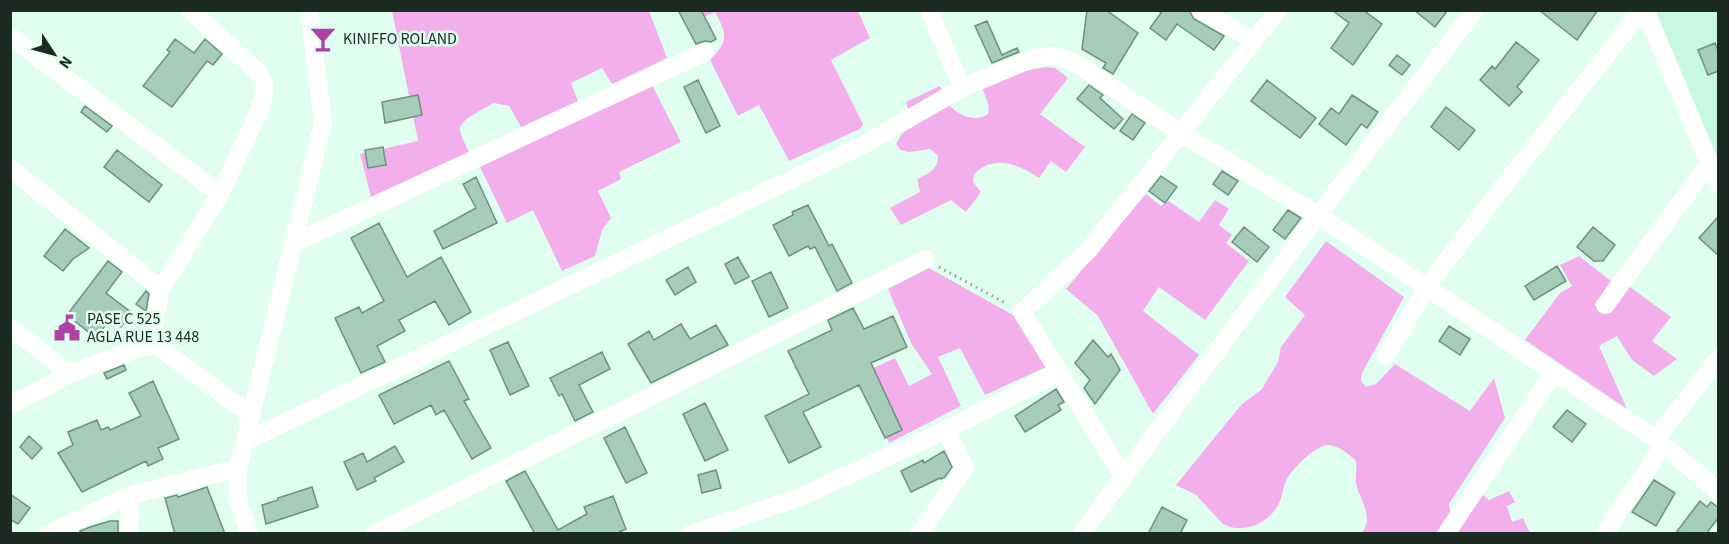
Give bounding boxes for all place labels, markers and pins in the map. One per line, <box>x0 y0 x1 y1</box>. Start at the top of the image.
bar icon: KINIFFO ROLAND <box>308 24 338 54</box>
place label: KINIFFO ROLAND <box>343 28 457 50</box>
place label: PASE C 525 AGLA RUE 13 448 <box>87 308 199 348</box>
public building icon: PASE C 525 AGLA RUE 13 448 <box>52 313 82 343</box>

